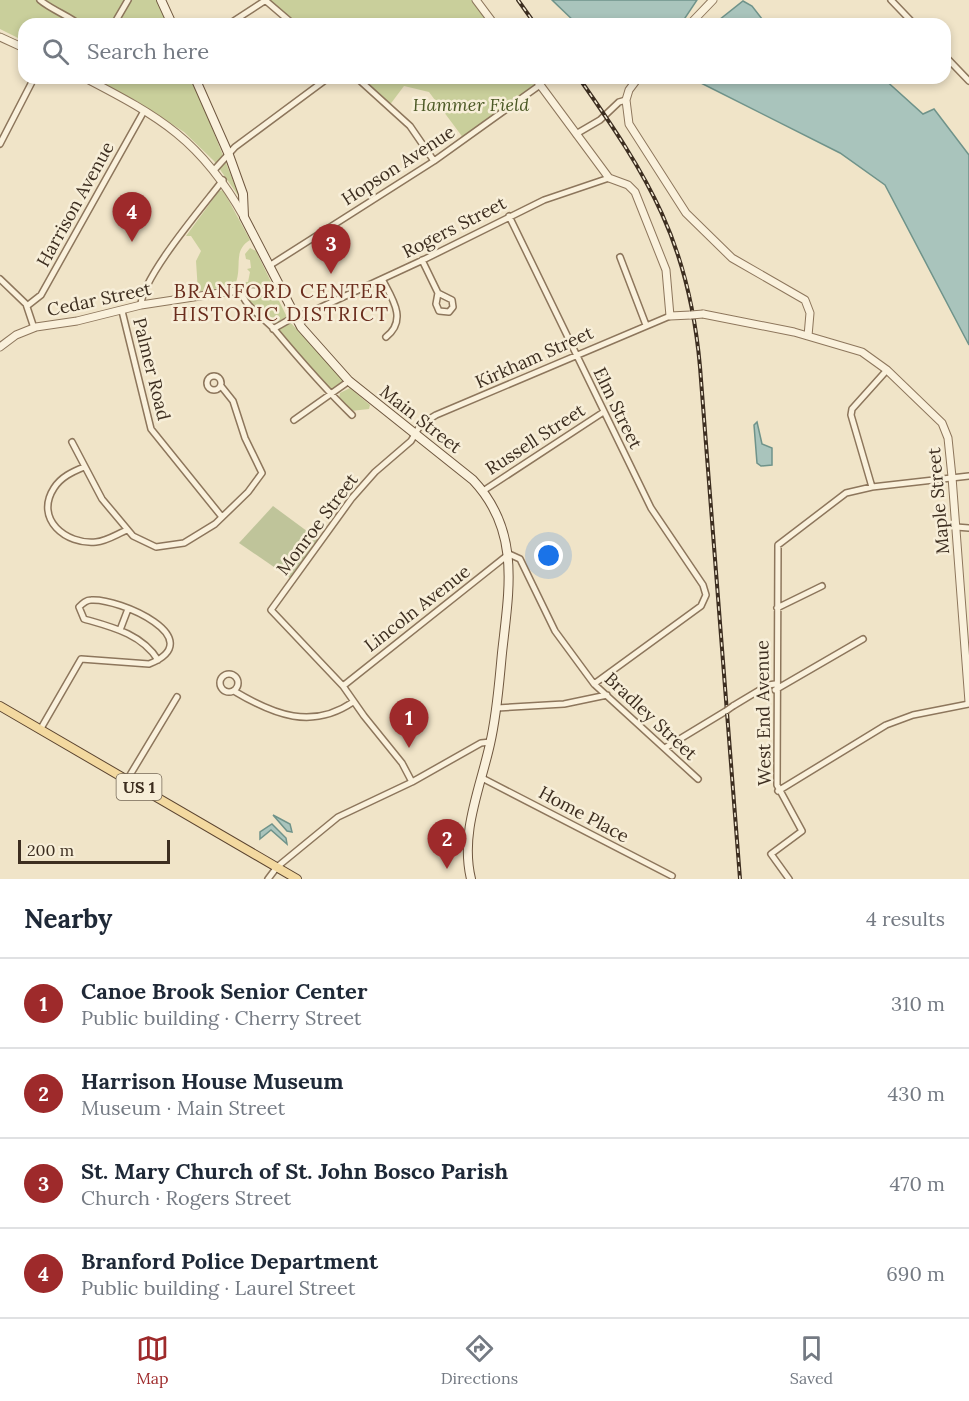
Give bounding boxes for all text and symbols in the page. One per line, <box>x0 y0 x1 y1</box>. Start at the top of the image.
search box <box>18 18 951 84</box>
icon: search <box>39 35 72 68</box>
text: Search here <box>87 37 209 65</box>
park label: Hammer Field <box>413 93 529 116</box>
street label: Hopson Avenue <box>337 120 459 210</box>
street label: Harrison Avenue <box>31 137 119 271</box>
street label: Rogers Street <box>398 191 510 263</box>
pin: 4 <box>112 192 152 242</box>
pin: 3 <box>312 224 350 274</box>
street label: Cedar Street <box>45 277 153 321</box>
district label: BRANFORD CENTER HISTORIC DISTRICT <box>172 278 390 326</box>
street label: Palmer Road <box>128 315 176 423</box>
street label: Kirkham Street <box>471 321 597 393</box>
street label: Elm Street <box>588 363 648 453</box>
street label: Main Street <box>375 380 467 458</box>
street label: Russell Street <box>481 398 589 480</box>
street label: Maple Street <box>922 447 954 555</box>
street label: Monroe Street <box>271 469 363 579</box>
your location <box>534 541 563 570</box>
street label: Lincoln Avenue <box>359 559 475 656</box>
street label: West End Avenue <box>750 640 776 786</box>
street label: Bradley Street <box>600 667 702 765</box>
pin: 1 <box>390 698 428 748</box>
road number: US 1 <box>116 774 162 800</box>
street label: Home Place <box>535 781 633 848</box>
pin: 2 <box>428 820 466 869</box>
scale bar <box>18 837 170 864</box>
text: 200 m <box>27 840 74 860</box>
text: Nearby <box>24 902 112 935</box>
text: 4 results <box>866 906 945 931</box>
text: Canoe Brook Senior Center <box>81 977 368 1005</box>
text: 1 <box>39 991 48 1016</box>
text: 310 m <box>891 991 945 1016</box>
text: Public building · Cherry Street <box>81 1005 362 1030</box>
text: Harrison House Museum <box>81 1067 344 1095</box>
text: 2 <box>38 1081 49 1106</box>
text: 430 m <box>887 1081 945 1106</box>
text: Museum · Main Street <box>81 1095 285 1120</box>
text: St. Mary Church of St. John Bosco Parish <box>81 1157 508 1185</box>
text: 3 <box>38 1171 49 1196</box>
text: 470 m <box>889 1171 945 1196</box>
text: Church · Rogers Street <box>81 1185 291 1210</box>
text: Branford Police Department <box>81 1247 378 1275</box>
text: 4 <box>38 1261 49 1286</box>
text: 690 m <box>886 1261 945 1286</box>
text: Public building · Laurel Street <box>81 1275 356 1300</box>
tab: Map <box>136 1332 169 1388</box>
tab: Directions <box>441 1332 518 1388</box>
tab: Saved <box>790 1332 833 1388</box>

